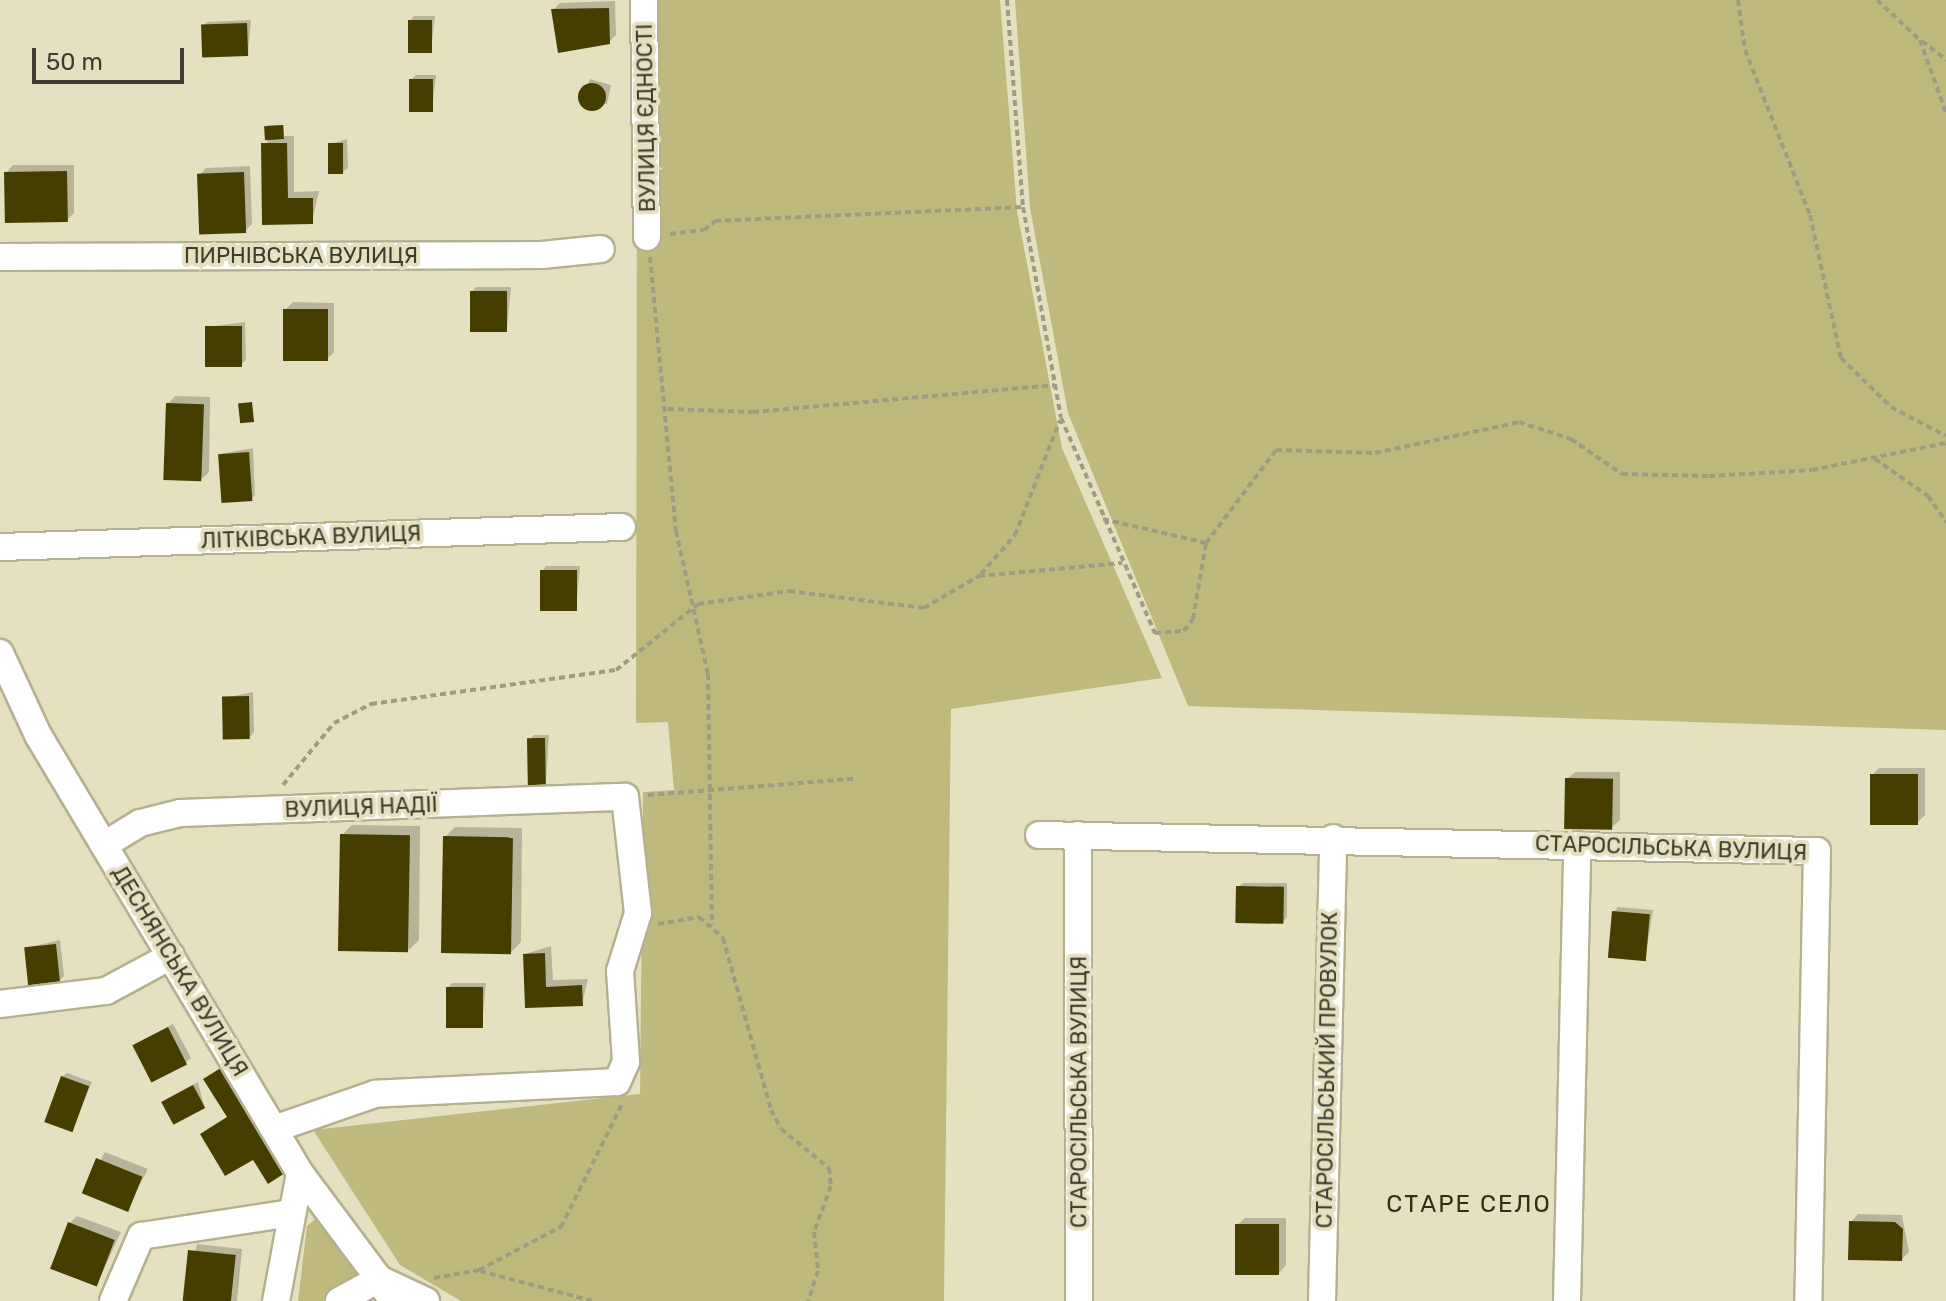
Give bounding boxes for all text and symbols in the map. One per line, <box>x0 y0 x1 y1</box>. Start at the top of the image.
street label: ВУЛИЦЯ ЄДНОСТІ <box>631 24 661 212</box>
scale bar <box>36 32 188 82</box>
text: 50 m <box>46 48 103 76</box>
street label: ПИРНІВСЬКА ВУЛИЦЯ <box>184 243 418 269</box>
street label: ЛІТКІВСЬКА ВУЛИЦЯ <box>200 520 422 554</box>
street label: ВУЛИЦЯ НАДІЇ <box>284 791 438 823</box>
street label: СТАРОСІЛЬСЬКА ВУЛИЦЯ <box>1535 830 1807 866</box>
street label: ДЕСНЯНСЬКА ВУЛИЦЯ <box>107 861 253 1081</box>
street label: СТАРОСІЛЬСЬКИЙ ПРОВУЛОК <box>1311 911 1343 1229</box>
street label: СТАРОСІЛЬСЬКА ВУЛИЦЯ <box>1066 956 1092 1228</box>
district label: СТАРЕ СЕЛО <box>1386 1191 1552 1219</box>

